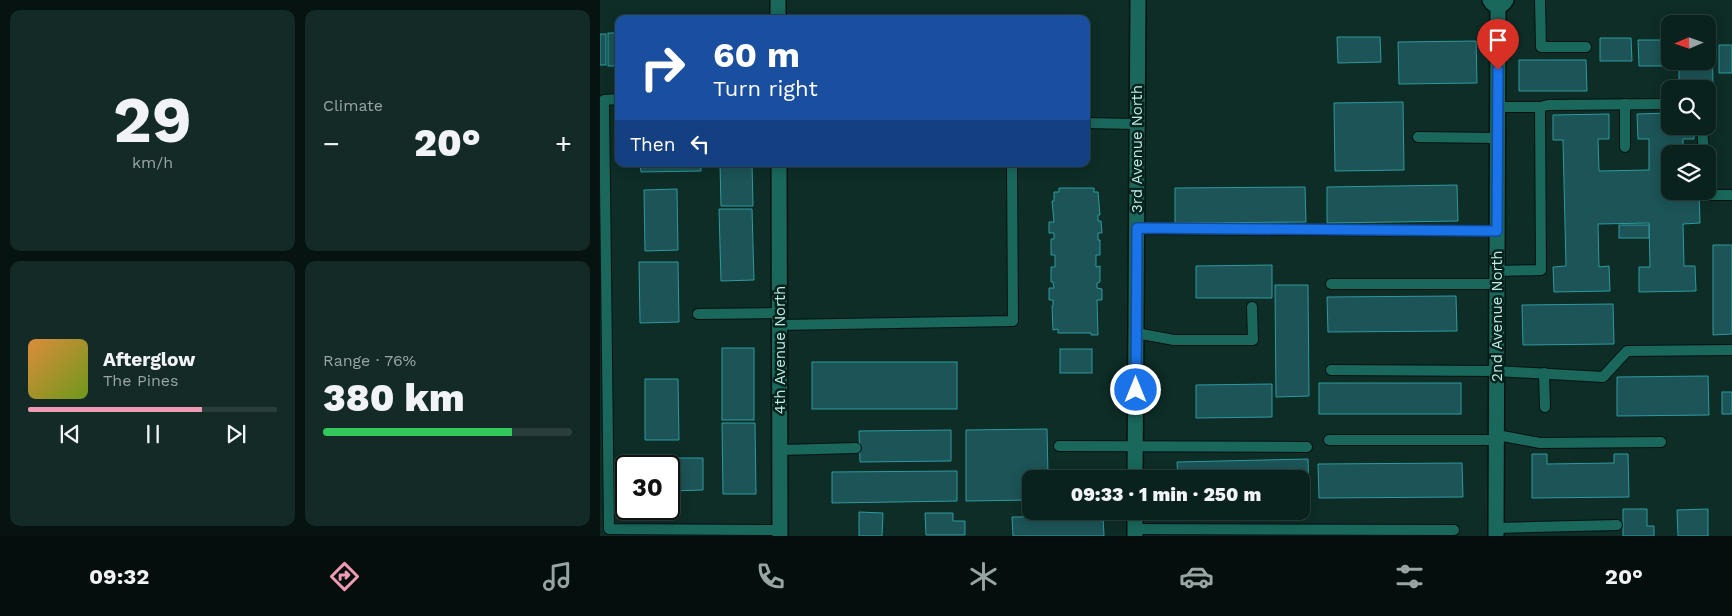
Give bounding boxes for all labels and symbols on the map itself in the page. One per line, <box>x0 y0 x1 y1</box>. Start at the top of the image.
north arrow <box>1661 15 1716 70</box>
pin <box>1477 19 1519 70</box>
street label: 3rd Avenue North <box>1128 85 1146 213</box>
street label: 2nd Avenue North <box>1488 250 1506 382</box>
street label: 4th Avenue North <box>771 286 789 414</box>
position arrow <box>1109 363 1161 415</box>
speed limit sign: 30 <box>615 455 680 520</box>

